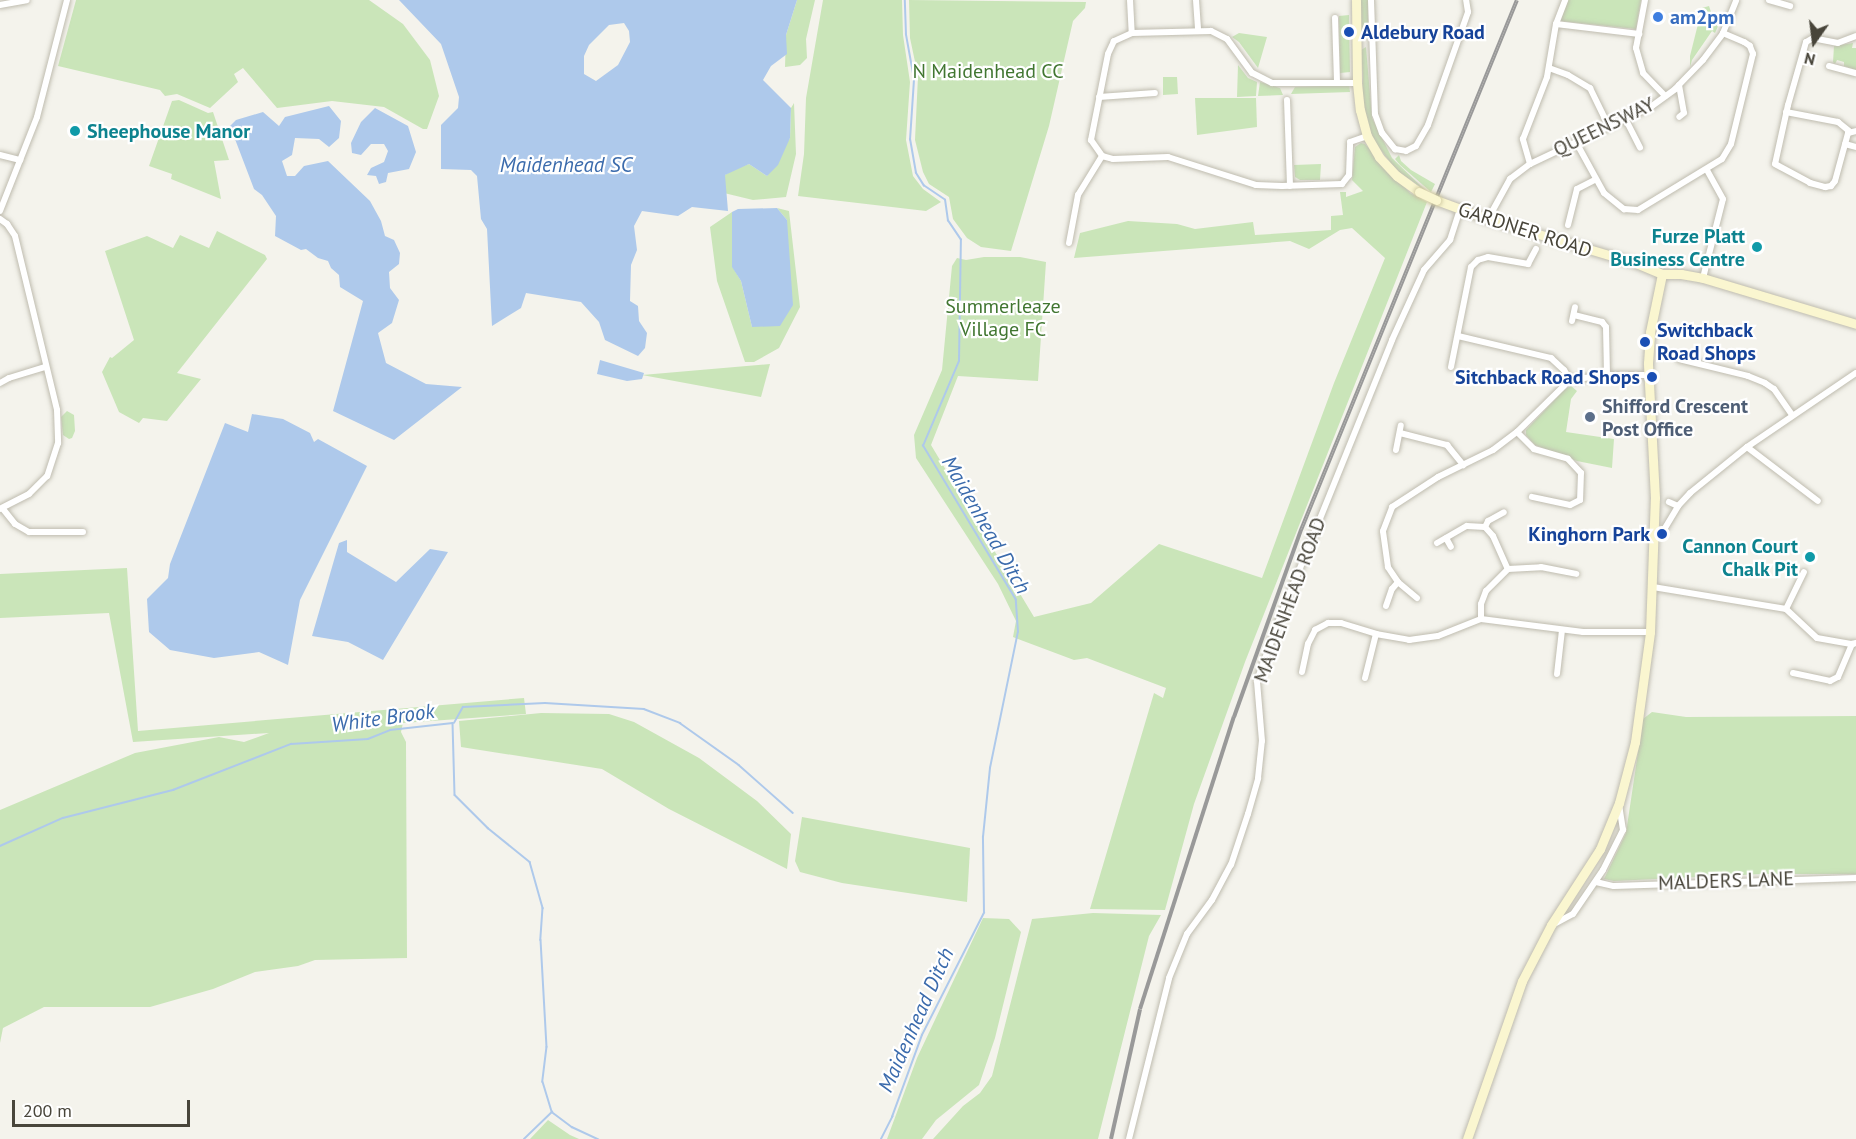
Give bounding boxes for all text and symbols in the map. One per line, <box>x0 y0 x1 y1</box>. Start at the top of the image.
place label: am2pm <box>1670 5 1734 29</box>
marker: am2pm <box>1651 10 1665 24</box>
north arrow <box>1784 12 1844 72</box>
place label: Aldebury Road <box>1361 20 1486 44</box>
marker: Aldebury Road <box>1342 25 1356 39</box>
text: N <box>1802 48 1817 70</box>
park label: N Maidenhead CC <box>912 59 1064 83</box>
street label: QUEENSWAY <box>1549 92 1659 162</box>
place label: Sheephouse Manor <box>87 119 250 143</box>
marker: Sheephouse Manor <box>68 124 82 138</box>
water label: Maidenhead SC <box>500 152 632 178</box>
street label: GARDNER ROAD <box>1455 197 1595 263</box>
place label: Furze Platt Business Centre <box>1610 224 1745 271</box>
marker: Furze Platt Business Centre <box>1750 240 1764 254</box>
park label: Summerleaze Village FC <box>945 295 1061 342</box>
place label: Switchback Road Shops <box>1657 318 1756 365</box>
marker: Switchback Road Shops <box>1638 335 1652 349</box>
place label: Sitchback Road Shops <box>1454 365 1640 389</box>
marker: Sitchback Road Shops <box>1645 370 1659 384</box>
place label: Shifford Crescent Post Office <box>1602 394 1748 441</box>
marker: Shifford Crescent Post Office <box>1583 410 1597 424</box>
water label: Maidenhead Ditch <box>936 451 1036 599</box>
street label: MAIDENHEAD ROAD <box>1249 514 1331 686</box>
place label: Kinghorn Park <box>1528 522 1650 546</box>
marker: Kinghorn Park <box>1655 527 1669 541</box>
place label: Cannon Court Chalk Pit <box>1682 534 1798 581</box>
marker: Cannon Court Chalk Pit <box>1803 550 1817 564</box>
water label: White Brook <box>330 698 436 738</box>
street label: MALDERS LANE <box>1658 867 1794 895</box>
water label: Maidenhead Ditch <box>873 944 959 1096</box>
scale bar <box>15 1088 194 1126</box>
text: 200 m <box>23 1099 72 1122</box>

